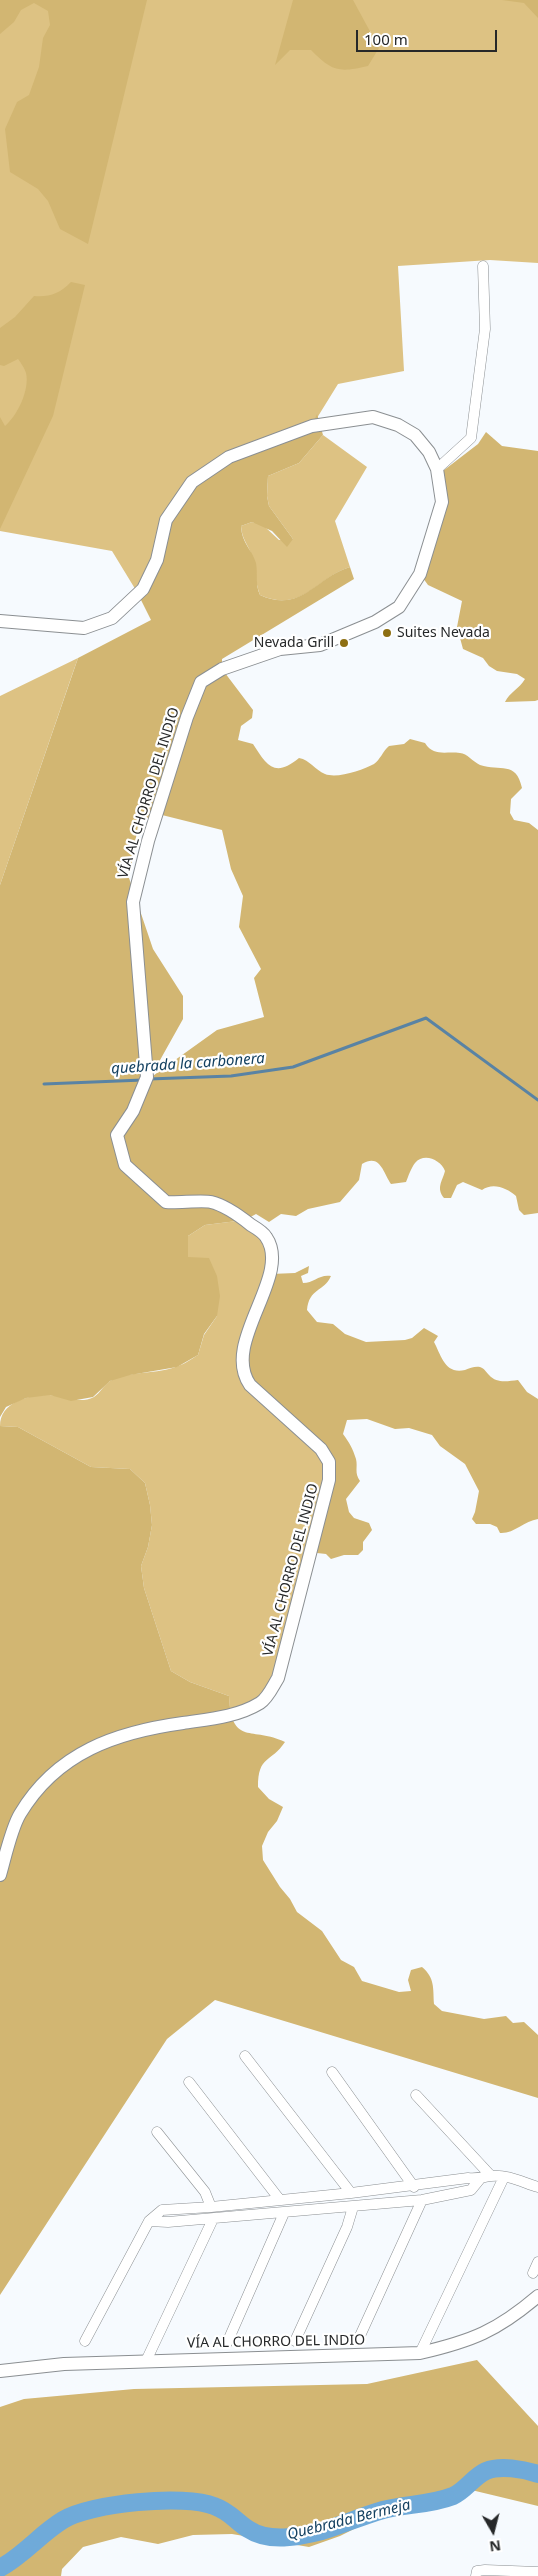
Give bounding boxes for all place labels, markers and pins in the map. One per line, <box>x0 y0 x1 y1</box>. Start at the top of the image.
place label: Suites Nevada <box>397 625 490 641</box>
marker: Suites Nevada <box>381 627 393 639</box>
place label: Nevada Grill <box>254 635 334 651</box>
marker: Nevada Grill <box>338 637 350 649</box>

